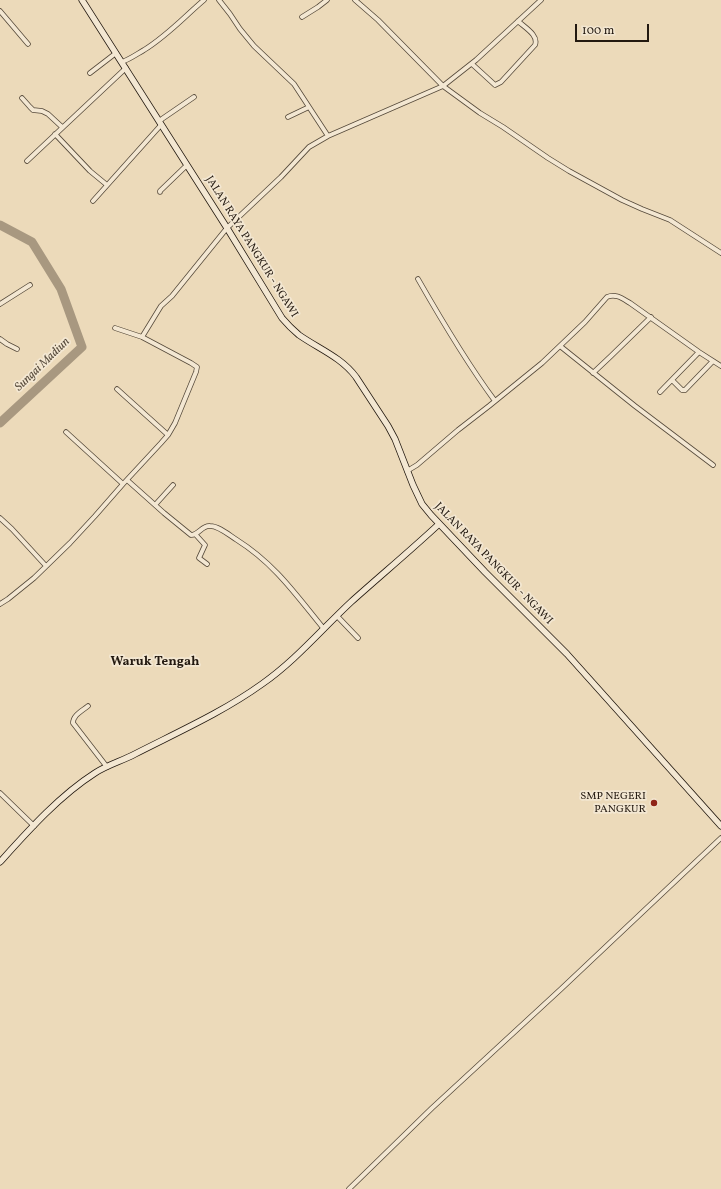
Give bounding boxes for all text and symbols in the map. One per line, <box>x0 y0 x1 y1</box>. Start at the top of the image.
scale bar <box>577 16 651 42</box>
text: 100 m <box>582 23 614 39</box>
street label: JALAN RAYA PANGKUR - NGAWI <box>202 174 300 320</box>
water label: Sungai Madiun <box>12 335 74 395</box>
street label: JALAN RAYA PANGKUR - NGAWI <box>431 500 555 628</box>
district label: Waruk Tengah <box>111 655 199 671</box>
place label: SMP NEGERI PANGKUR <box>580 790 646 816</box>
marker: SMP NEGERI PANGKUR <box>649 798 659 808</box>

